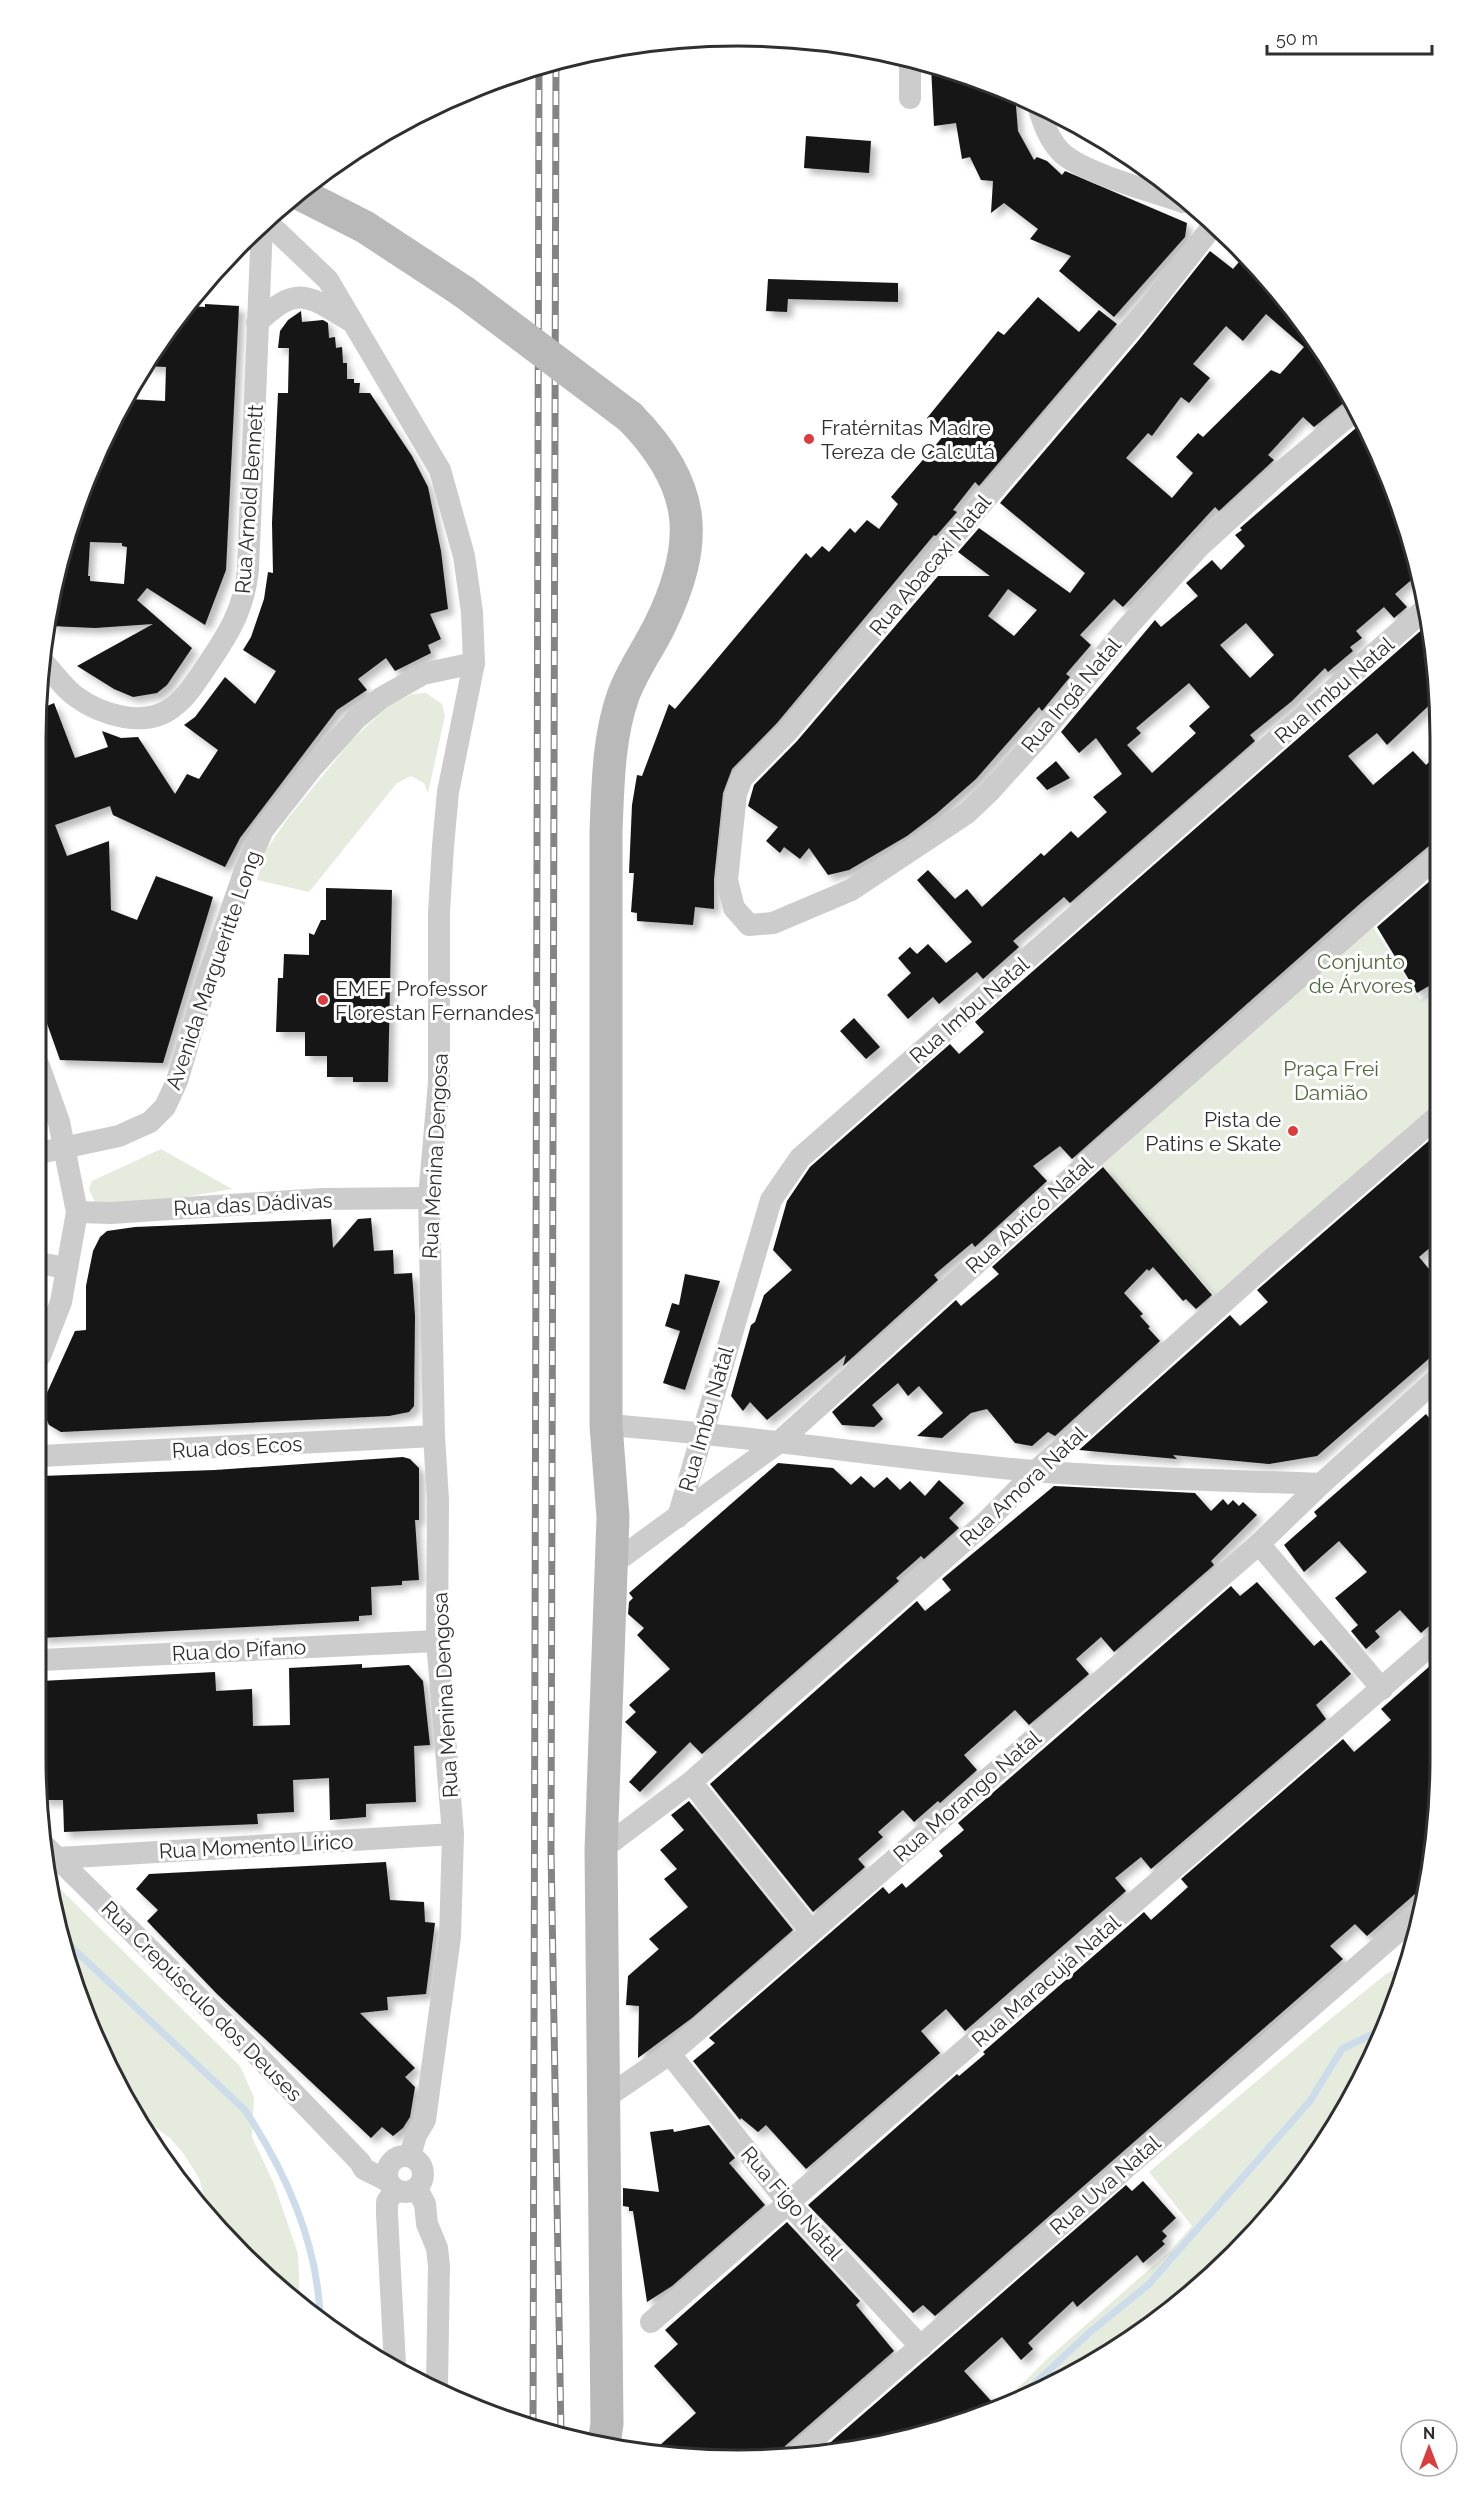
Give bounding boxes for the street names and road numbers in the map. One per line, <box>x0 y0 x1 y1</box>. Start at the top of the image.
street label: Rua Arnold Bennett <box>230 403 268 595</box>
street label: Rua Abacaxi Natal <box>864 489 996 640</box>
street label: Rua Imbu Natal <box>1269 631 1399 749</box>
street label: Rua Ingá Natal <box>1016 632 1126 757</box>
street label: Avenida Margueritte Long <box>160 847 266 1093</box>
street label: Rua Imbu Natal <box>904 951 1034 1069</box>
street label: Rua Menina Dengosa <box>417 1053 453 1259</box>
street label: Rua Abricó Natal <box>960 1151 1098 1279</box>
street label: Rua das Dádivas <box>173 1187 333 1221</box>
street label: Rua Imbu Natal <box>673 1343 739 1494</box>
street label: Rua Amora Natal <box>955 1421 1092 1551</box>
street label: Rua dos Ecos <box>171 1431 303 1463</box>
street label: Rua Menina Dengosa <box>427 1592 463 1798</box>
street label: Rua do Pífano <box>171 1634 307 1666</box>
street label: Rua Morango Natal <box>888 1725 1046 1867</box>
street label: Rua Momento Lírico <box>158 1828 354 1864</box>
street label: Rua Crepúsculo dos Deuses <box>97 1896 307 2106</box>
street label: Rua Maracujá Natal <box>967 1910 1126 2052</box>
street label: Rua Uva Natal <box>1045 2130 1166 2240</box>
street label: Rua Figo Natal <box>736 2141 848 2265</box>

